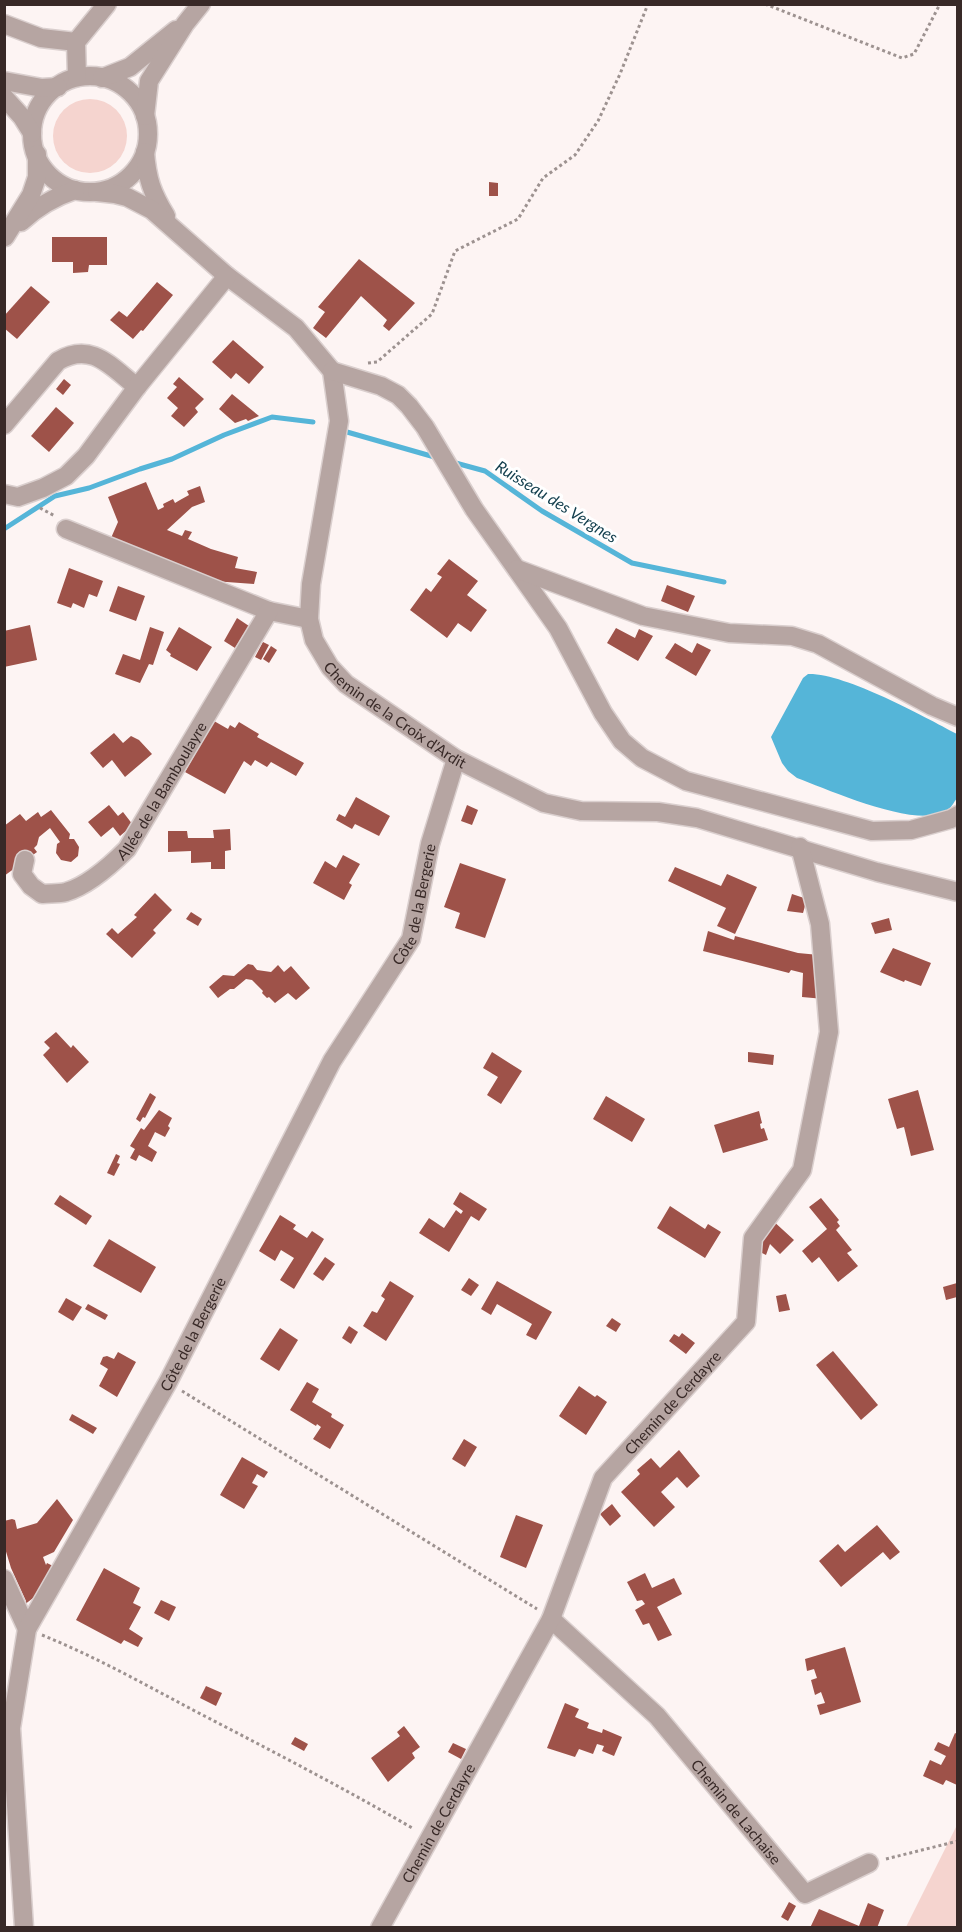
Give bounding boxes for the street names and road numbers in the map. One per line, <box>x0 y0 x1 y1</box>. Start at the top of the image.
street label: Chemin de la Croix d'Ardit <box>320 657 470 772</box>
street label: Allée de la Bamboulayre <box>113 718 210 863</box>
street label: Côte de la Bergerie <box>388 842 439 968</box>
street label: Côte de la Bergerie <box>156 1274 229 1394</box>
street label: Chemin de Cerdayre <box>620 1347 724 1458</box>
street label: Chemin de Lachaise <box>688 1756 785 1868</box>
street label: Chemin de Cerdayre <box>398 1760 478 1886</box>

